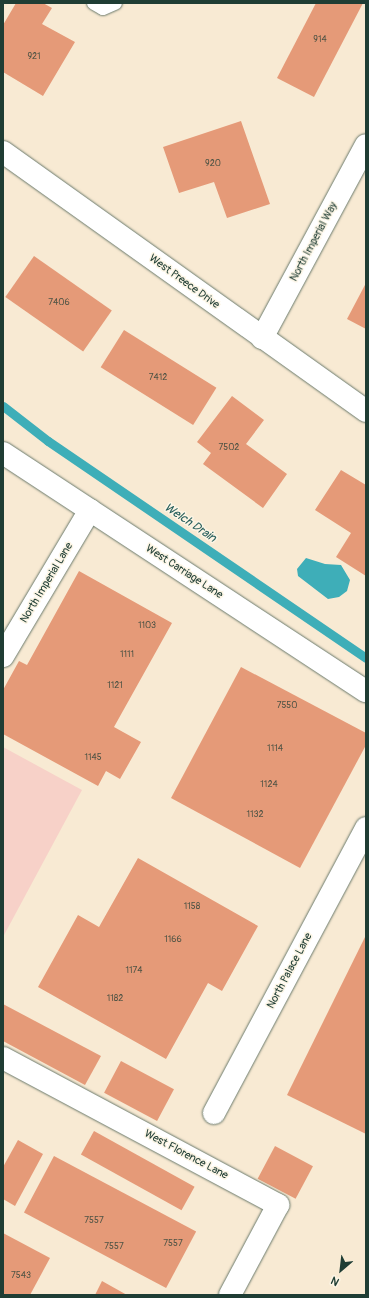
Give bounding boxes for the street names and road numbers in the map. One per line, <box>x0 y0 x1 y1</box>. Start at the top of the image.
street label: North Imperial Way <box>288 200 340 284</box>
street label: West Preece Drive <box>146 252 222 312</box>
street label: North Imperial Lane <box>18 540 76 626</box>
street label: West Carriage Lane <box>143 542 225 602</box>
street label: North Palace Lane <box>265 931 315 1011</box>
street label: West Florence Lane <box>142 1127 230 1183</box>

